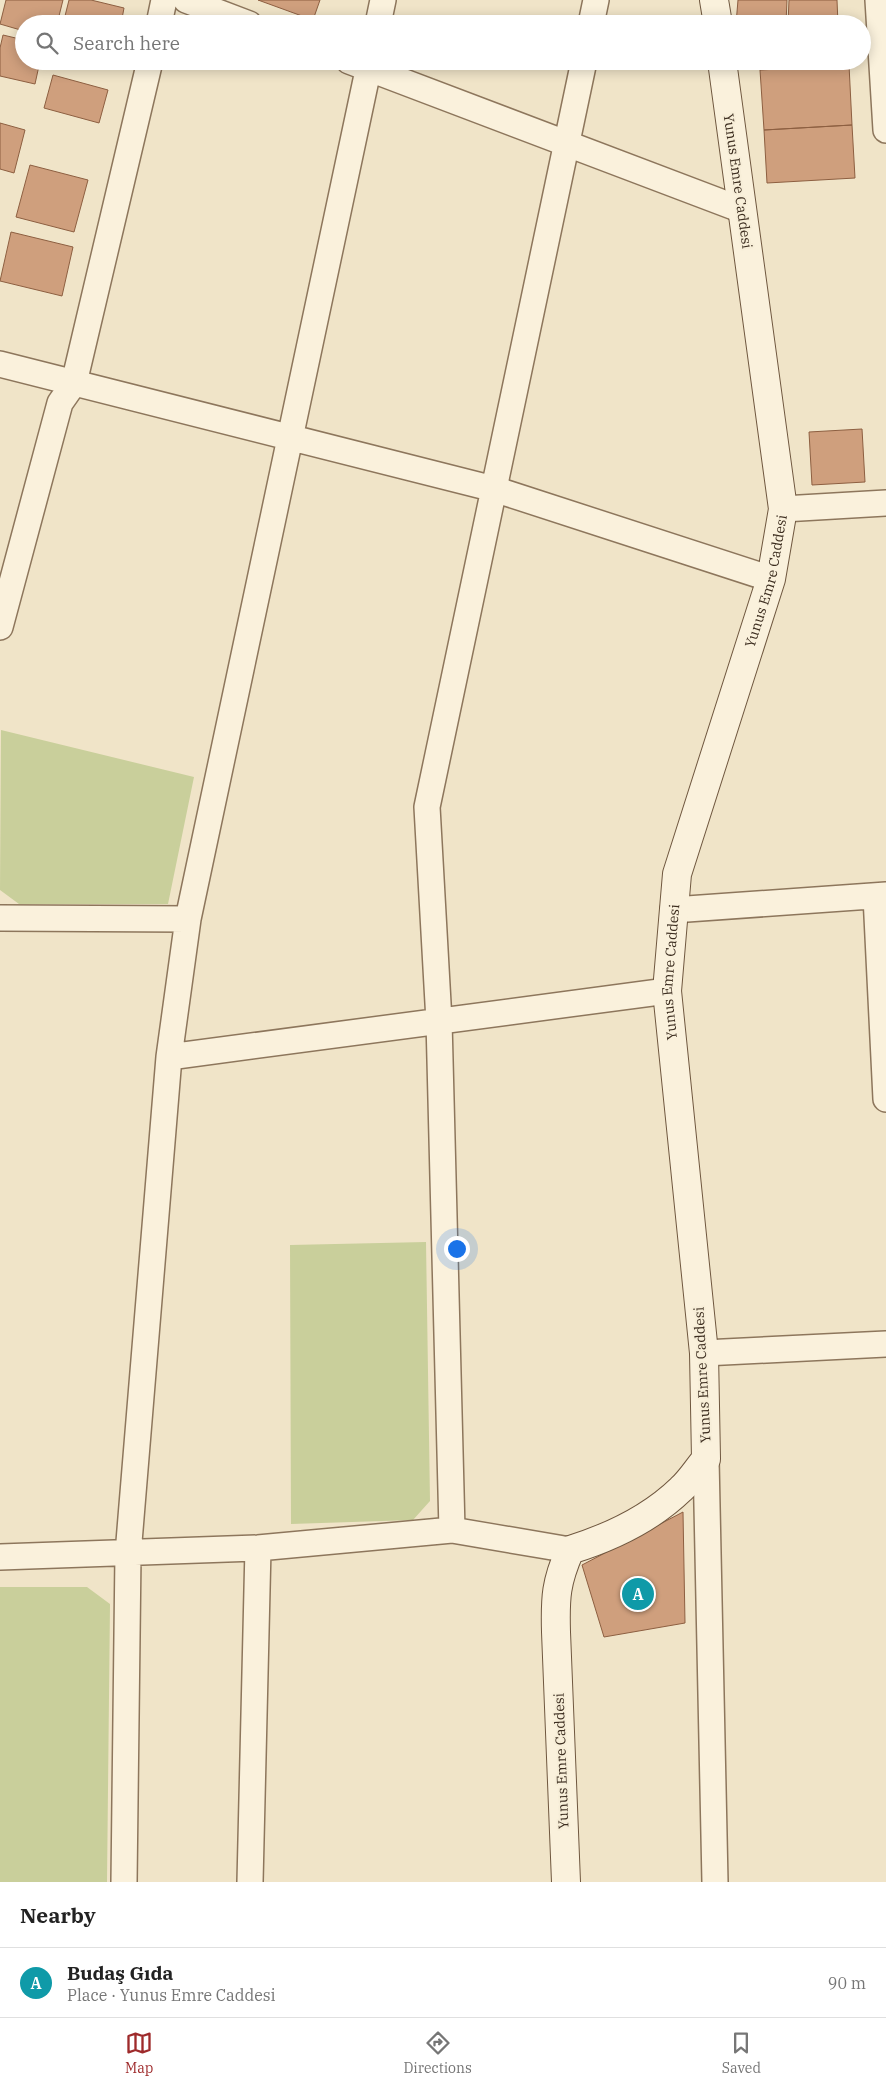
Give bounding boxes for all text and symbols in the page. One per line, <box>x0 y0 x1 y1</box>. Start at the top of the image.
search box <box>15 15 871 70</box>
icon: search <box>33 29 61 57</box>
text: Search here <box>73 31 180 55</box>
street label: Yunus Emre Caddesi <box>720 112 756 250</box>
street label: Yunus Emre Caddesi <box>741 513 791 650</box>
street label: Yunus Emre Caddesi <box>658 903 683 1041</box>
your location <box>444 1236 470 1262</box>
street label: Yunus Emre Caddesi <box>689 1306 715 1444</box>
pin: A <box>622 1575 654 1613</box>
street label: Yunus Emre Caddesi <box>550 1693 572 1829</box>
text: Nearby <box>20 1901 96 1929</box>
text: Budaş Gıda <box>67 1961 173 1985</box>
text: A <box>30 1973 42 1993</box>
text: 90 m <box>828 1973 866 1993</box>
text: Place · Yunus Emre Caddesi <box>67 1985 276 2005</box>
tab: Map <box>125 2029 153 2077</box>
tab: Directions <box>403 2029 472 2077</box>
tab: Saved <box>722 2029 761 2077</box>

